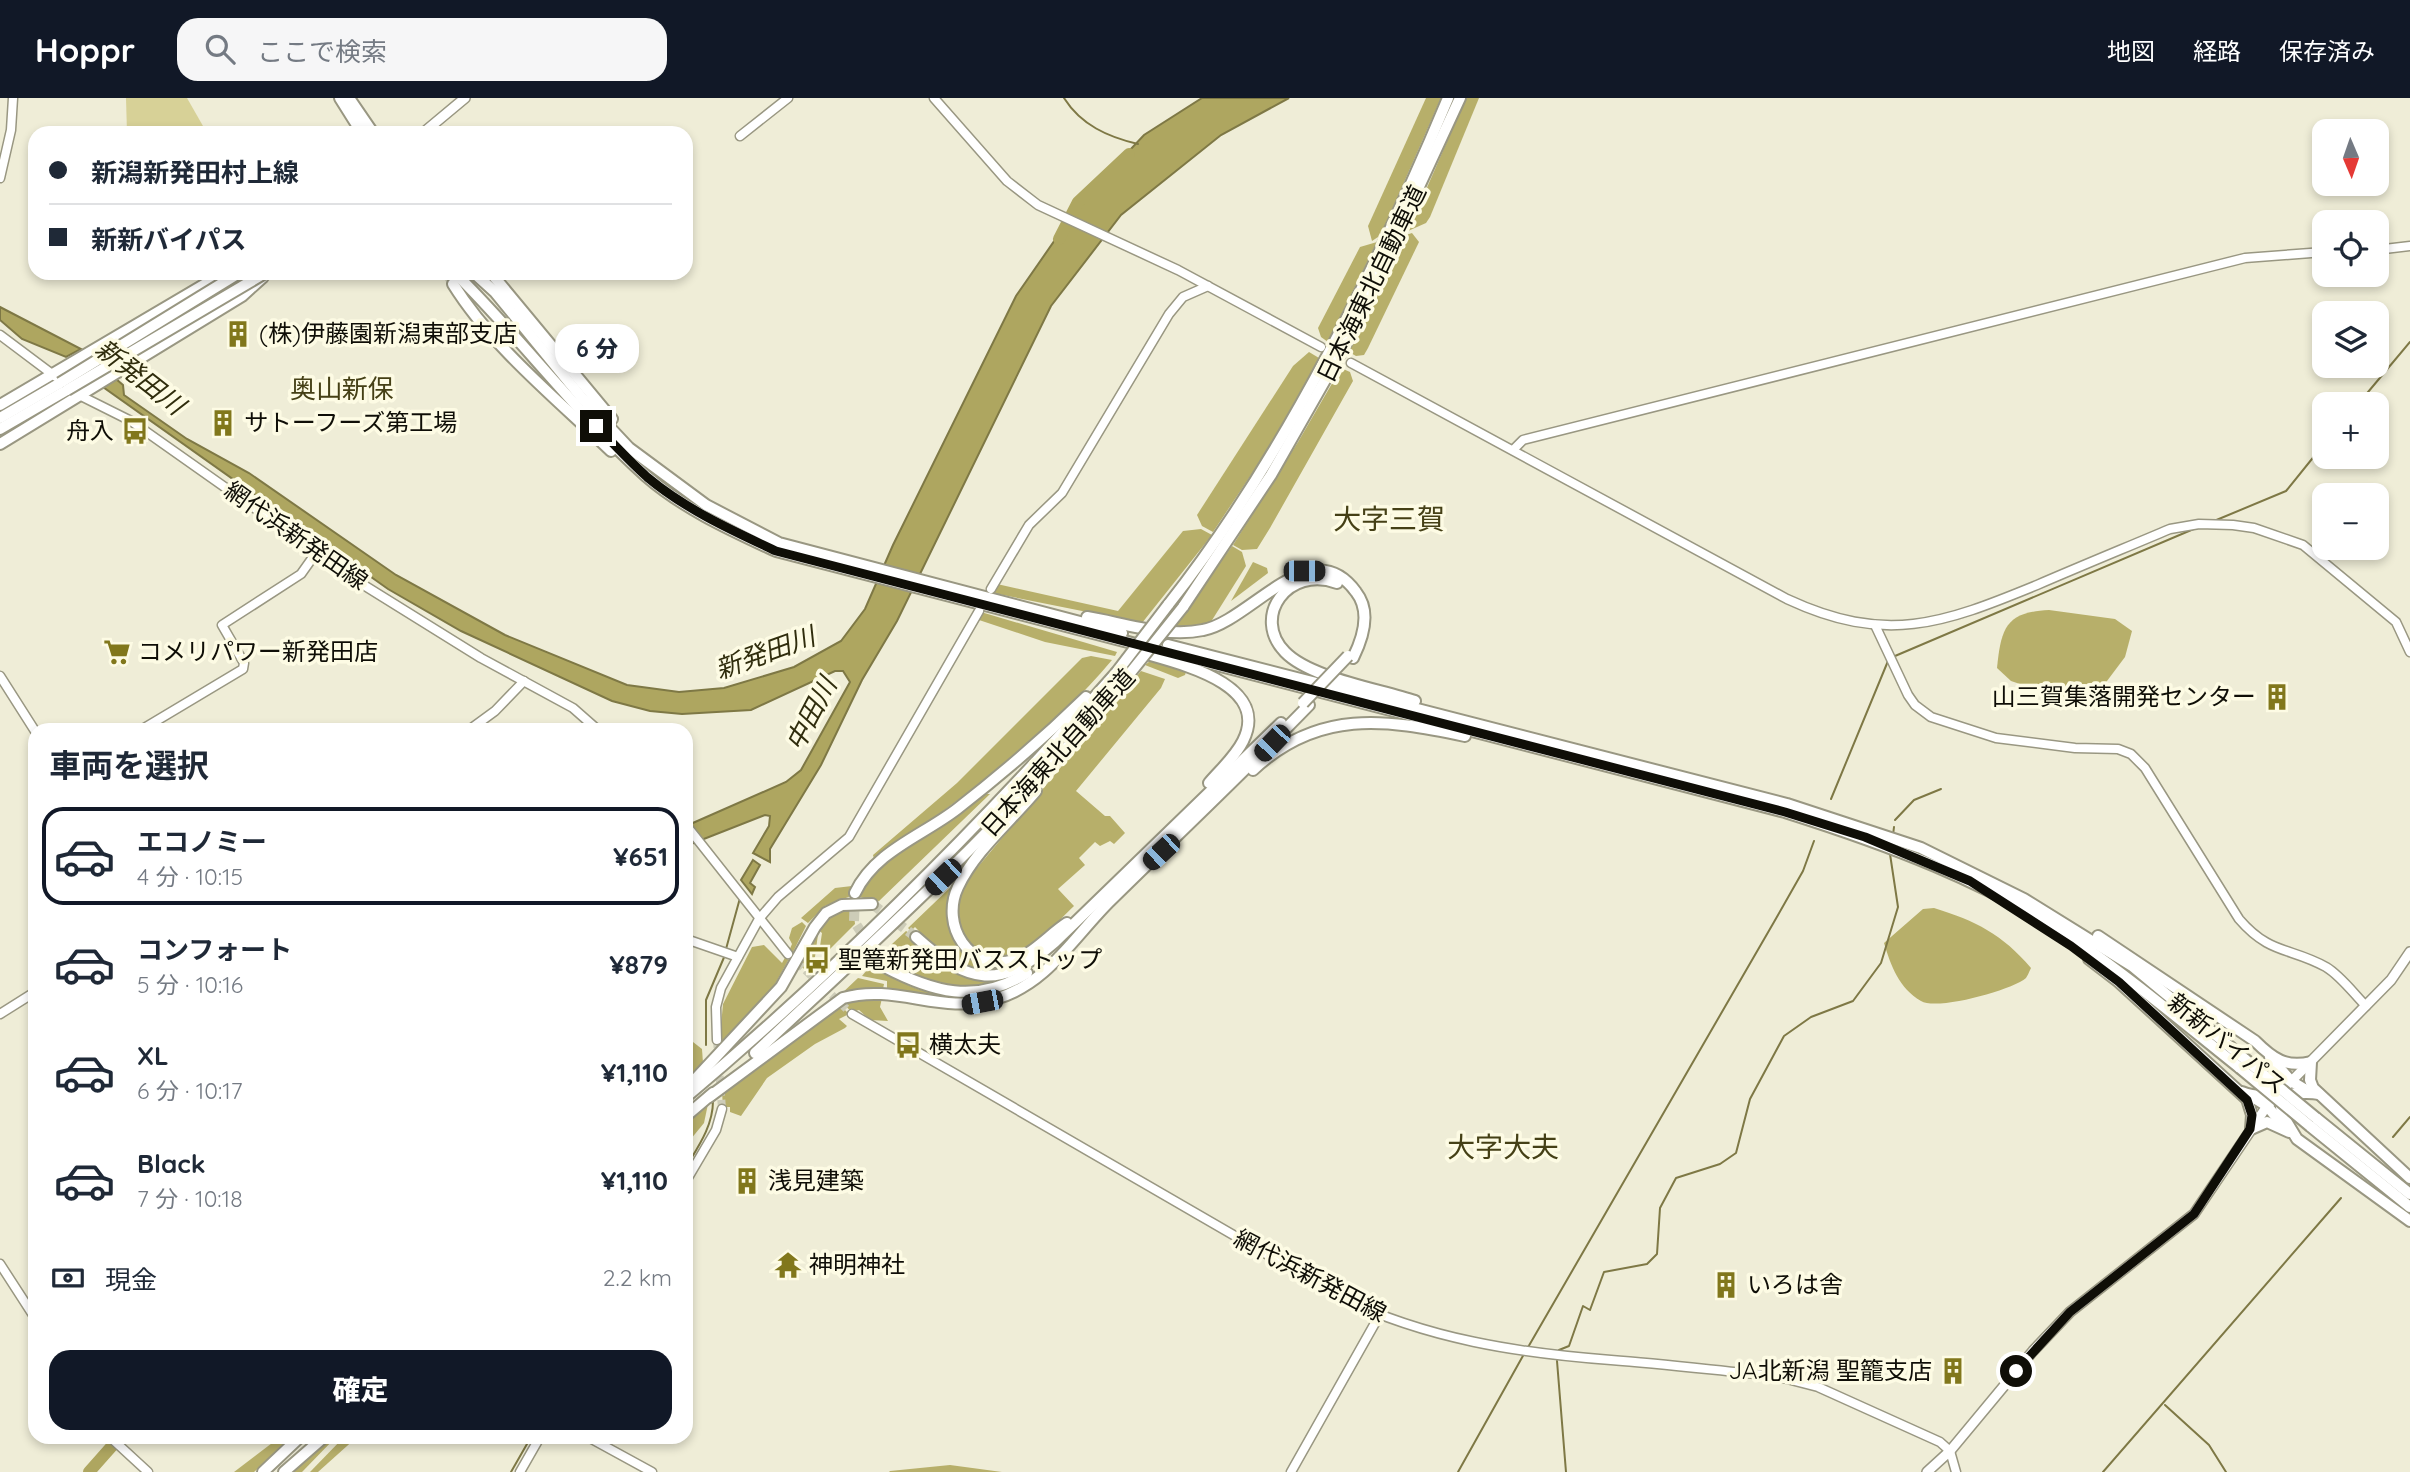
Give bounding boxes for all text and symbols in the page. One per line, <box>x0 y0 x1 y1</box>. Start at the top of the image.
search box <box>177 18 667 81</box>
text: Hoppr <box>35 29 135 70</box>
icon: search <box>201 30 239 68</box>
text: ここで検索 <box>257 35 387 68</box>
text: 地図 <box>2107 36 2155 66</box>
text: 経路 <box>2193 36 2241 66</box>
text: 保存済み <box>2279 36 2375 66</box>
north arrow <box>2312 119 2389 196</box>
map controls <box>2312 119 2389 560</box>
text: 新潟新発田村上線 <box>91 156 299 189</box>
street label: 日本海東北自動車道 <box>1310 180 1432 387</box>
button: locate <box>2312 210 2389 287</box>
text: 新新バイパス <box>91 223 246 256</box>
button: layers <box>2312 301 2389 378</box>
place label: (株)伊藤園新潟東部支店 <box>259 318 517 348</box>
building icon: (株)伊藤園新潟東部支店 <box>223 319 253 349</box>
callout: 6 分 <box>554 324 638 374</box>
water label: 新発田川 <box>89 332 194 423</box>
text: 6 分 <box>576 334 618 363</box>
district label: 奥山新保 <box>290 372 394 405</box>
button: + <box>2312 392 2389 469</box>
place label: サトーフーズ第工場 <box>244 407 457 437</box>
building icon: サトーフーズ第工場 <box>208 408 238 438</box>
route end <box>580 410 612 442</box>
place label: 舟入 <box>66 415 114 445</box>
bus stop icon: 舟入 <box>120 416 150 446</box>
street label: 網代浜新発田線 <box>219 475 374 596</box>
button: − <box>2312 483 2389 560</box>
district label: 大字三賀 <box>1333 501 1445 536</box>
car <box>1284 561 1326 582</box>
water label: 新発田川 <box>710 618 822 686</box>
place label: コメリパワー新発田店 <box>138 636 378 666</box>
supermarket icon: コメリパワー新発田店 <box>102 637 132 667</box>
street label: 日本海東北自動車道 <box>974 662 1141 843</box>
water label: 中田川 <box>778 669 845 756</box>
place label: 山三賀集落開発センター <box>1992 681 2256 711</box>
building icon: 山三賀集落開発センター <box>2262 682 2292 712</box>
car <box>1250 721 1295 765</box>
text: 車両を選択 <box>49 745 209 785</box>
icon: car <box>53 825 116 888</box>
text: エコノミー <box>137 825 267 858</box>
car <box>1139 830 1184 874</box>
text: ¥651 <box>613 840 668 873</box>
car <box>921 855 966 899</box>
text: 4 分 · 10:15 <box>137 862 243 891</box>
icon: car <box>53 933 116 996</box>
text: コンフォート <box>137 933 292 966</box>
place label: 聖篭新発田バスストップ <box>838 944 1102 974</box>
bus stop icon: 聖篭新発田バスストップ <box>802 945 832 975</box>
text: ¥879 <box>609 948 668 981</box>
text: 5 分 · 10:16 <box>137 970 243 999</box>
street label: 新新バイパス <box>2162 986 2293 1100</box>
car <box>960 988 1005 1016</box>
place label: 横太夫 <box>929 1029 1001 1059</box>
bus stop icon: 横太夫 <box>893 1030 923 1060</box>
text: XL <box>137 1039 169 1072</box>
icon: car <box>53 1041 116 1104</box>
text: ¥1,110 <box>601 1056 668 1089</box>
text: 6 分 · 10:17 <box>137 1076 243 1105</box>
district label: 大字大夫 <box>1447 1129 1559 1164</box>
text: Black <box>137 1147 206 1180</box>
icon: car <box>53 1149 116 1212</box>
text: ¥1,110 <box>601 1164 668 1197</box>
place label: 浅見建築 <box>768 1165 864 1195</box>
building icon: 浅見建築 <box>732 1166 762 1196</box>
text: 7 分 · 10:18 <box>137 1184 243 1213</box>
street label: 網代浜新発田線 <box>1229 1222 1392 1328</box>
place label: 神明神社 <box>809 1249 905 1279</box>
temple icon: 神明神社 <box>773 1250 803 1280</box>
icon: cash <box>49 1259 87 1297</box>
text: 現金 <box>105 1263 157 1296</box>
text: 2.2 km <box>603 1263 672 1292</box>
place label: いろは舎 <box>1747 1269 1843 1299</box>
building icon: いろは舎 <box>1711 1270 1741 1300</box>
button: 確定 <box>49 1350 672 1430</box>
place label: JA北新潟 聖籠支店 <box>1729 1355 1932 1385</box>
route start <box>2000 1355 2032 1387</box>
building icon: JA北新潟 聖籠支店 <box>1938 1356 1968 1386</box>

